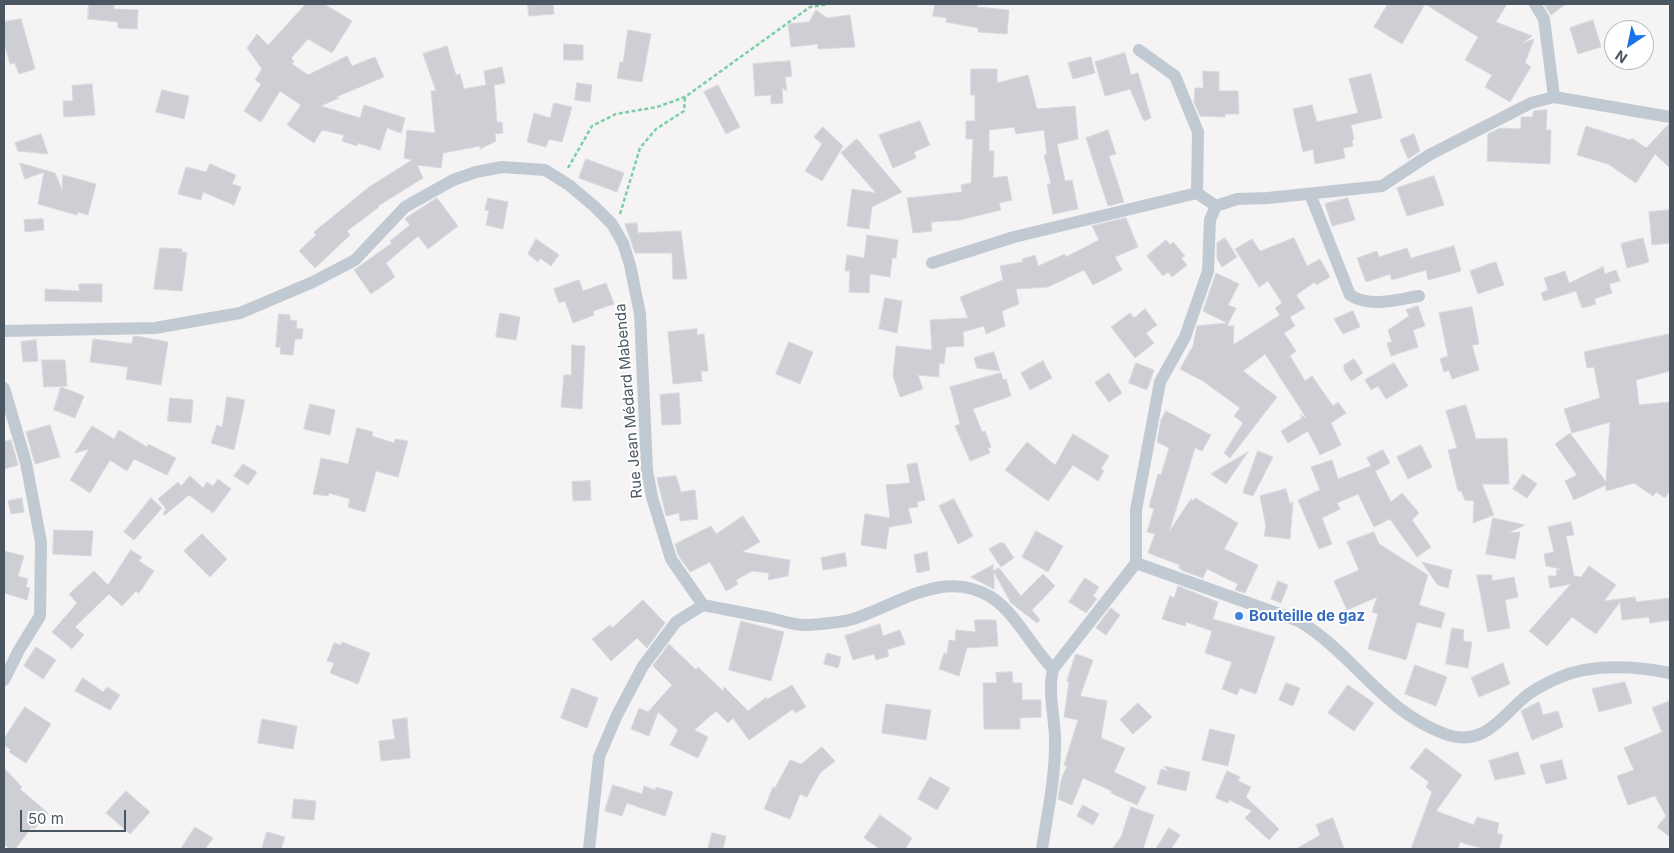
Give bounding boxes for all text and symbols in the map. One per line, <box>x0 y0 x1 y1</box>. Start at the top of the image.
north arrow <box>1604 20 1654 70</box>
text: N <box>1612 47 1630 67</box>
street label: Rue Jean Médard Mabenda <box>612 303 646 499</box>
place label: Bouteille de gaz <box>1249 607 1365 625</box>
marker: Bouteille de gaz <box>1233 610 1245 622</box>
scale bar <box>22 800 129 832</box>
text: 50 m <box>28 809 64 828</box>

